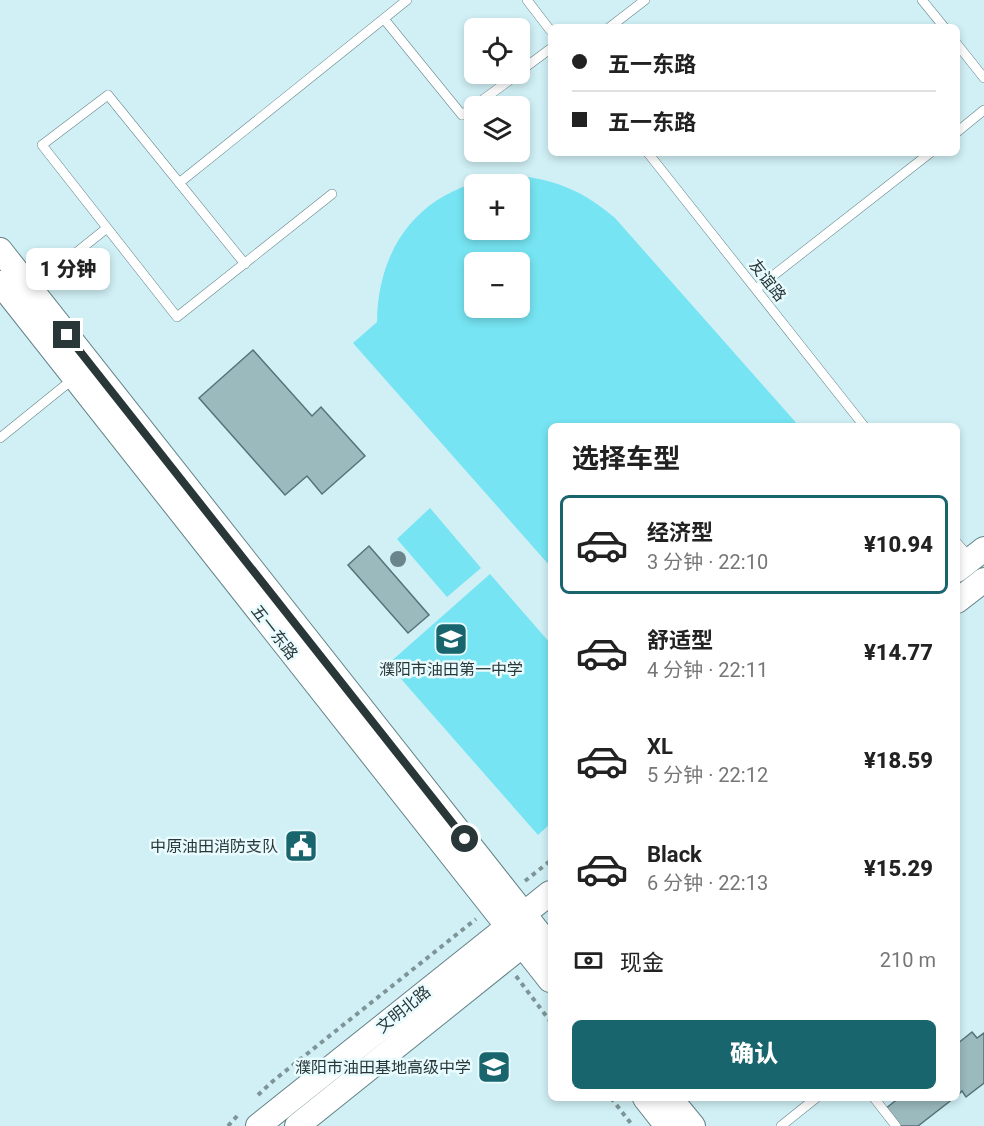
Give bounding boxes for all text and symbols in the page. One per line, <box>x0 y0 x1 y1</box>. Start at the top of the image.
map controls <box>464 18 530 318</box>
button: locate <box>464 18 530 84</box>
text: 五一东路 <box>608 52 696 77</box>
button: layers <box>464 96 530 162</box>
text: 五一东路 <box>608 110 696 135</box>
button: + <box>464 174 530 240</box>
callout: 1 分钟 <box>25 248 109 290</box>
button: − <box>464 252 530 318</box>
street label: 友谊路 <box>745 256 790 305</box>
text: 1 分钟 <box>40 257 96 281</box>
route end <box>53 321 80 348</box>
text: 选择车型 <box>572 443 680 475</box>
icon: car <box>575 518 629 572</box>
text: 经济型 <box>647 520 713 545</box>
text: ¥10.94 <box>864 532 933 557</box>
text: 3 分钟 · 22:10 <box>647 550 768 574</box>
street label: 五一东路 <box>247 601 302 663</box>
school or university icon: 濮阳市油田第一中学 <box>433 621 469 657</box>
icon: car <box>575 626 629 680</box>
text: 舒适型 <box>647 628 713 653</box>
text: ¥14.77 <box>864 640 933 665</box>
text: 4 分钟 · 22:11 <box>647 658 768 682</box>
place label: 濮阳市油田第一中学 <box>379 660 523 679</box>
icon: car <box>575 734 629 788</box>
text: XL <box>647 734 673 759</box>
text: ¥18.59 <box>864 748 933 773</box>
text: 5 分钟 · 22:12 <box>647 763 768 787</box>
route start <box>451 825 478 852</box>
public building icon: 中原油田消防支队 <box>283 828 319 864</box>
place label: 中原油田消防支队 <box>150 837 278 856</box>
icon: car <box>575 842 629 896</box>
text: Black <box>647 842 702 867</box>
text: ¥15.29 <box>864 856 933 881</box>
text: 6 分钟 · 22:13 <box>647 871 768 895</box>
icon: cash <box>572 944 605 977</box>
text: 210 m <box>880 948 936 972</box>
text: 现金 <box>620 950 664 975</box>
street label: 文明北路 <box>372 982 434 1037</box>
button: 确认 <box>572 1020 936 1089</box>
school or university icon: 濮阳市油田基地高级中学 <box>476 1049 512 1085</box>
place label: 濮阳市油田基地高级中学 <box>295 1058 471 1077</box>

